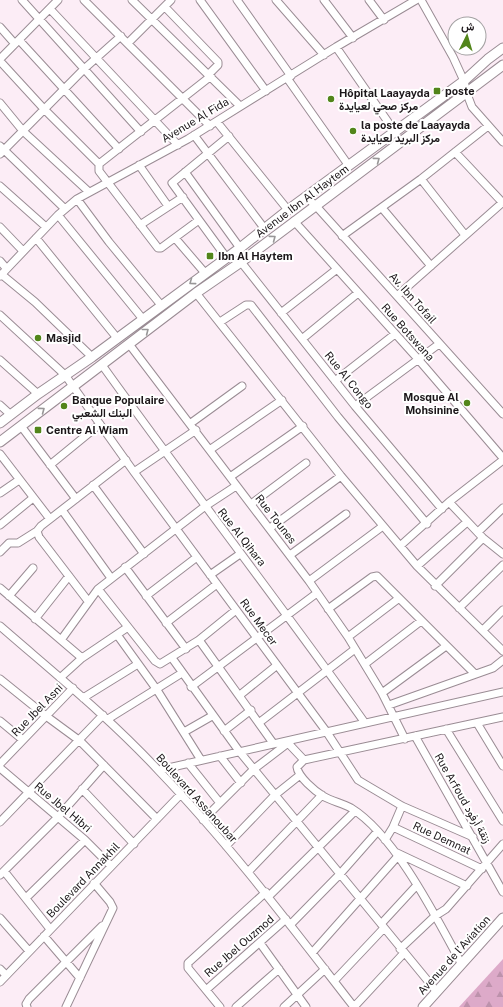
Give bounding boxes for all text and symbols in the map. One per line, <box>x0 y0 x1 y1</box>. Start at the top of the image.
north arrow <box>447 16 487 56</box>
text: ش <box>461 19 475 34</box>
place label: poste <box>445 85 475 97</box>
marker: poste <box>432 86 442 96</box>
place label: Hôpital Laayayda مركز صحي لعيايدة <box>339 87 430 115</box>
marker: Hôpital Laayayda مركز صحي لعيايدة <box>326 94 336 104</box>
street label: Avenue Al Fida <box>159 95 231 145</box>
place label: la poste de Laayayda مركز البريد لعيايدة <box>361 119 470 145</box>
marker: la poste de Laayayda مركز البريد لعيايدة <box>348 126 358 136</box>
one-way arrow <box>373 158 380 165</box>
street label: Avenue Ibn Al Haytem <box>253 162 351 240</box>
one-way arrow <box>268 235 275 242</box>
place label: Ibn Al Haytem <box>218 250 293 262</box>
marker: Ibn Al Haytem <box>205 251 215 261</box>
street label: Av. Ibn Tofail <box>387 270 439 326</box>
one-way arrow <box>190 277 197 284</box>
street label: Rue Botswana <box>379 301 437 363</box>
one-way arrow <box>141 329 148 336</box>
place label: Masjid <box>46 332 81 344</box>
marker: Masjid <box>33 333 43 343</box>
street label: Rue Al Congo <box>322 349 376 411</box>
place label: Mosque Al Mohsinine <box>403 391 459 416</box>
place label: Banque Populaire البنك الشعبي <box>72 394 164 422</box>
marker: Mosque Al Mohsinine <box>462 398 472 408</box>
marker: Banque Populaire البنك الشعبي <box>59 401 69 411</box>
one-way arrow <box>38 408 45 415</box>
place label: Centre Al Wiam <box>46 424 128 436</box>
marker: Centre Al Wiam <box>33 425 43 435</box>
street label: Rue Tounes <box>253 492 299 546</box>
street label: Rue Al Qihara <box>216 506 268 568</box>
street label: Rue Mecer <box>238 596 280 648</box>
street label: Rue Jbel Asni <box>9 681 65 739</box>
street label: Boulevard Assanoubar <box>154 751 240 845</box>
street label: Rue Arfoud زنقة أرفود <box>432 751 494 846</box>
street label: Rue Jbel Hibri <box>32 780 94 834</box>
street label: Rue Demnat <box>411 819 473 857</box>
street label: Boulevard Annakhil <box>44 840 122 920</box>
street label: Rue Jbel Ouzmod <box>202 913 276 979</box>
street label: Avenue de l'Aviation <box>415 913 493 997</box>

